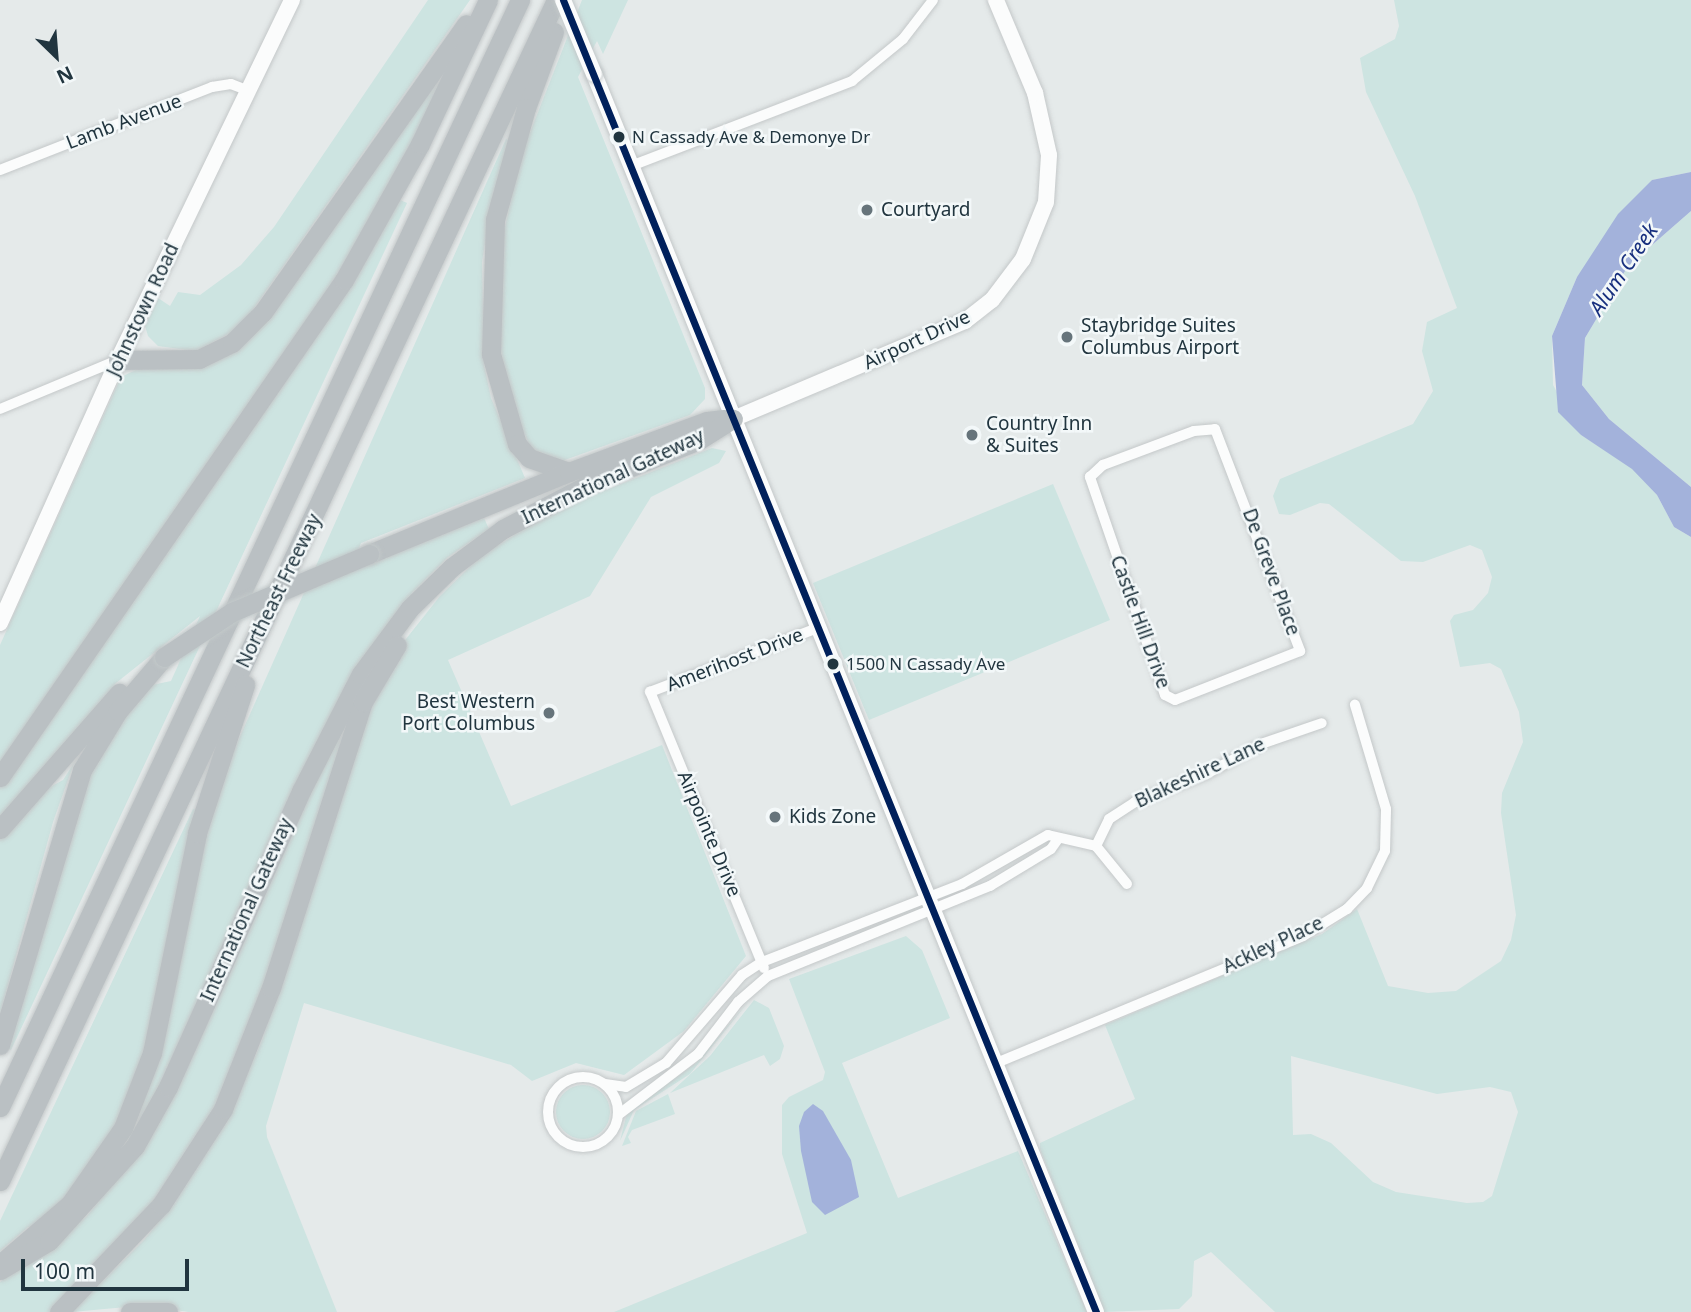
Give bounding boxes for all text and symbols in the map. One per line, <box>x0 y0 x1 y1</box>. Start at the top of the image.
north arrow <box>21 21 91 91</box>
text: N <box>52 60 77 90</box>
street label: Lamb Avenue <box>63 90 185 154</box>
place label: N Cassady Ave & Demonye Dr <box>632 127 870 147</box>
marker: N Cassady Ave & Demonye Dr <box>612 130 626 144</box>
place label: Courtyard <box>881 199 970 221</box>
marker: Courtyard <box>859 202 875 218</box>
water label: Alum Creek <box>1583 218 1663 320</box>
street label: Johnstown Road <box>102 240 184 380</box>
street label: Airport Drive <box>860 305 974 375</box>
place label: Staybridge Suites Columbus Airport <box>1081 315 1239 359</box>
marker: Staybridge Suites Columbus Airport <box>1059 329 1075 345</box>
place label: Country Inn & Suites <box>986 413 1092 457</box>
street label: International Gateway <box>518 425 708 529</box>
marker: Country Inn & Suites <box>964 427 980 443</box>
street label: De Greve Place <box>1237 505 1305 639</box>
street label: Northeast Freeway <box>232 510 326 672</box>
street label: Castle Hill Drive <box>1105 552 1175 692</box>
street label: Amerihost Drive <box>663 623 807 697</box>
place label: 1500 N Cassady Ave <box>846 654 1005 674</box>
marker: 1500 N Cassady Ave <box>826 657 840 671</box>
place label: Best Western Port Columbus <box>402 691 535 735</box>
marker: Best Western Port Columbus <box>541 705 557 721</box>
street label: Blakeshire Lane <box>1131 733 1269 813</box>
street label: Airpointe Drive <box>672 768 746 900</box>
place label: Kids Zone <box>789 806 876 828</box>
marker: Kids Zone <box>767 809 783 825</box>
street label: International Gateway <box>196 815 298 1005</box>
street label: Ackley Place <box>1219 912 1327 978</box>
scale bar <box>24 1246 192 1290</box>
text: 100 m <box>34 1257 95 1285</box>

